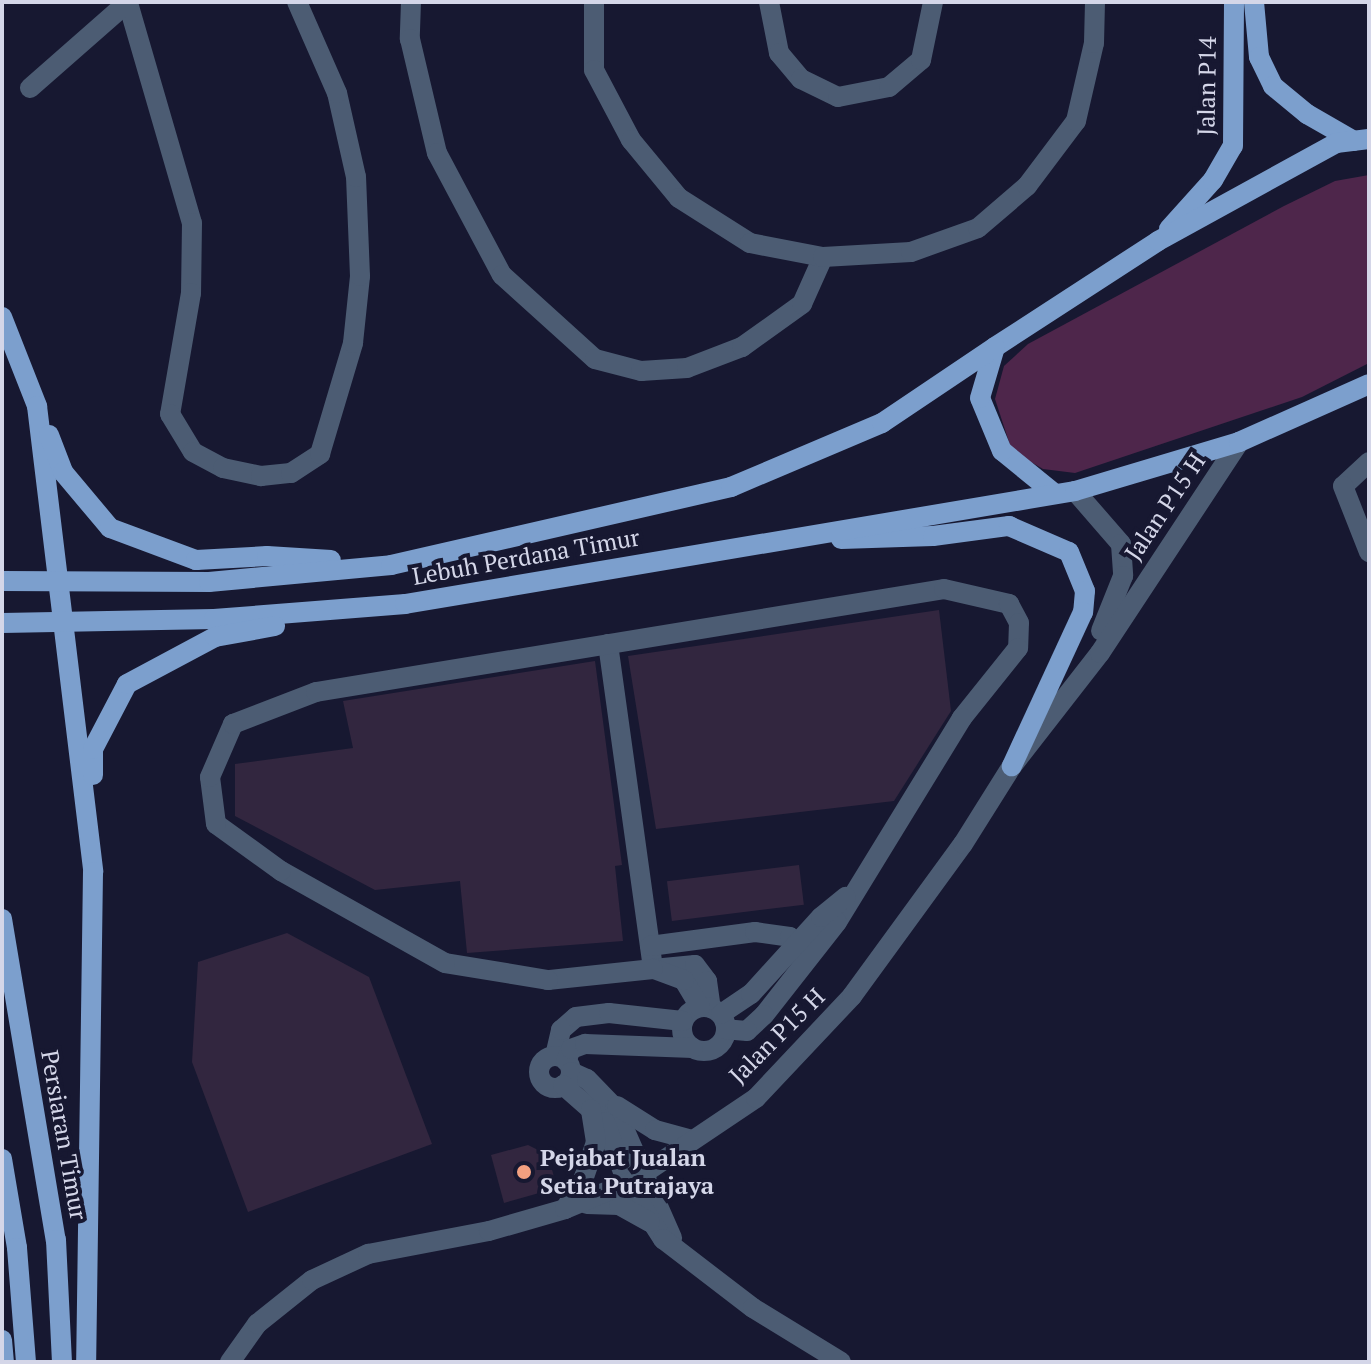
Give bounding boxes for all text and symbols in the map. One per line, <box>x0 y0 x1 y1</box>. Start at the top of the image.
street label: Jalan P14 <box>1192 36 1222 136</box>
street label: Jalan P15 H <box>1119 448 1211 566</box>
street label: Lebuh Perdana Timur <box>410 523 642 591</box>
street label: Jalan P15 H <box>723 982 831 1090</box>
street label: Persiaran Timur <box>35 1048 93 1222</box>
place label: Pejabat Jualan Setia Putrajaya <box>540 1144 714 1200</box>
marker: Pejabat Jualan Setia Putrajaya <box>515 1163 533 1181</box>

